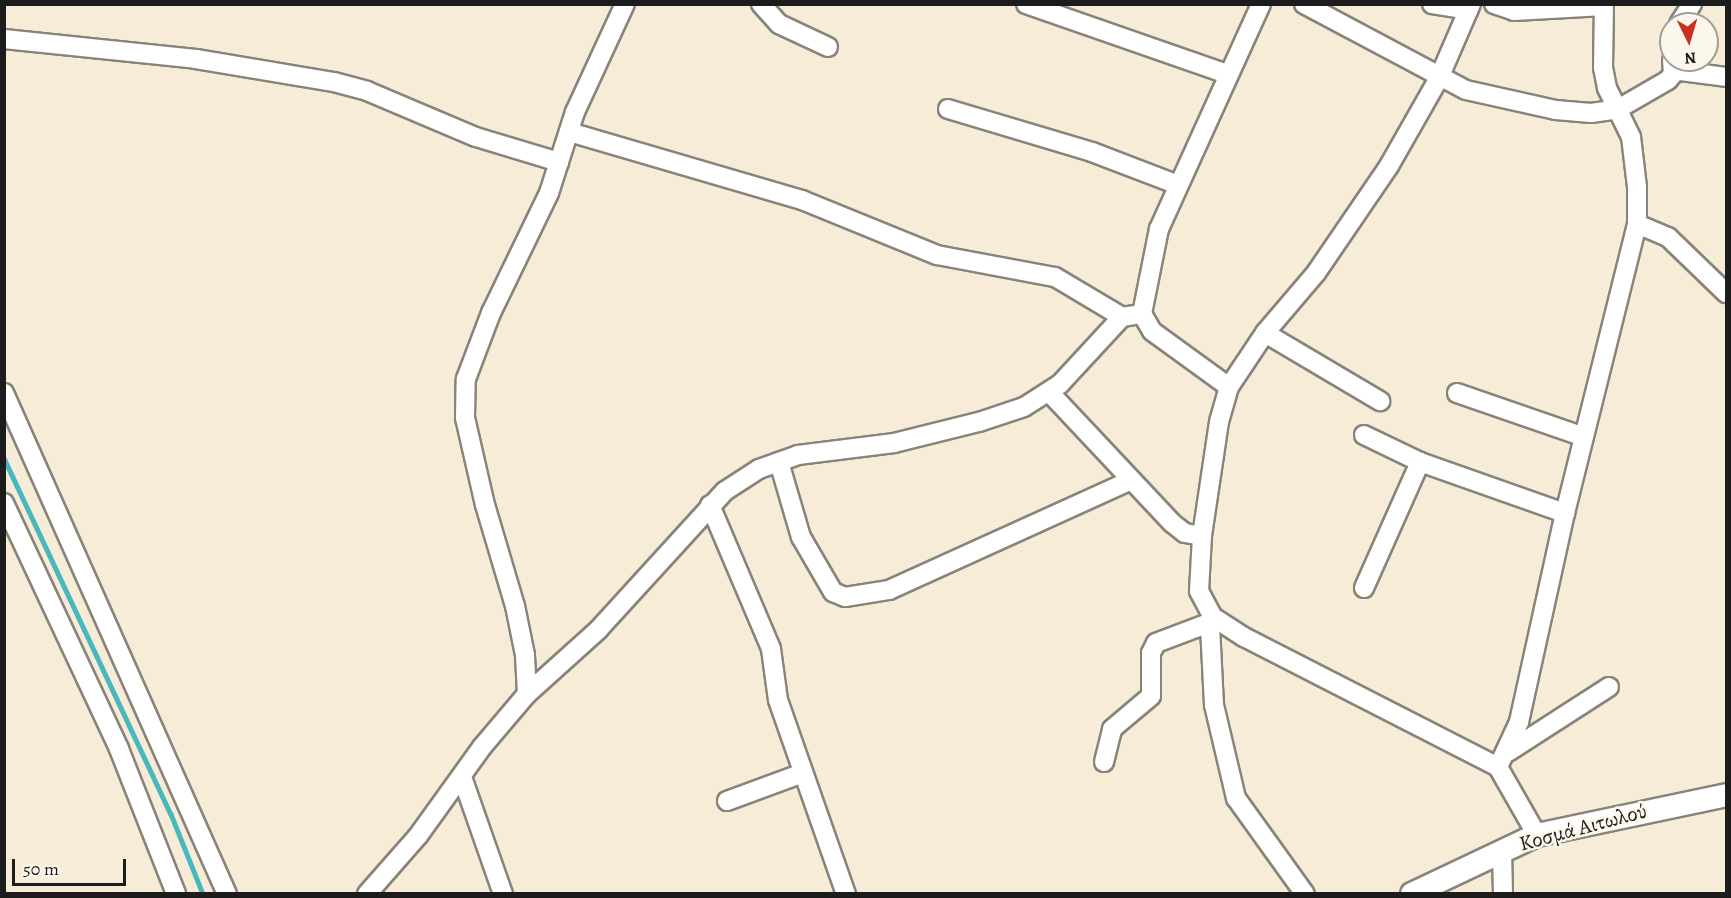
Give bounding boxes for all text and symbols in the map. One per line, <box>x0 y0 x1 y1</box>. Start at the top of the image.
north arrow <box>1659 12 1719 72</box>
text: N <box>1684 46 1697 69</box>
street label: Κοσμά Αιτωλού <box>1517 798 1649 856</box>
scale bar <box>15 847 129 885</box>
text: 50 m <box>23 857 59 881</box>

